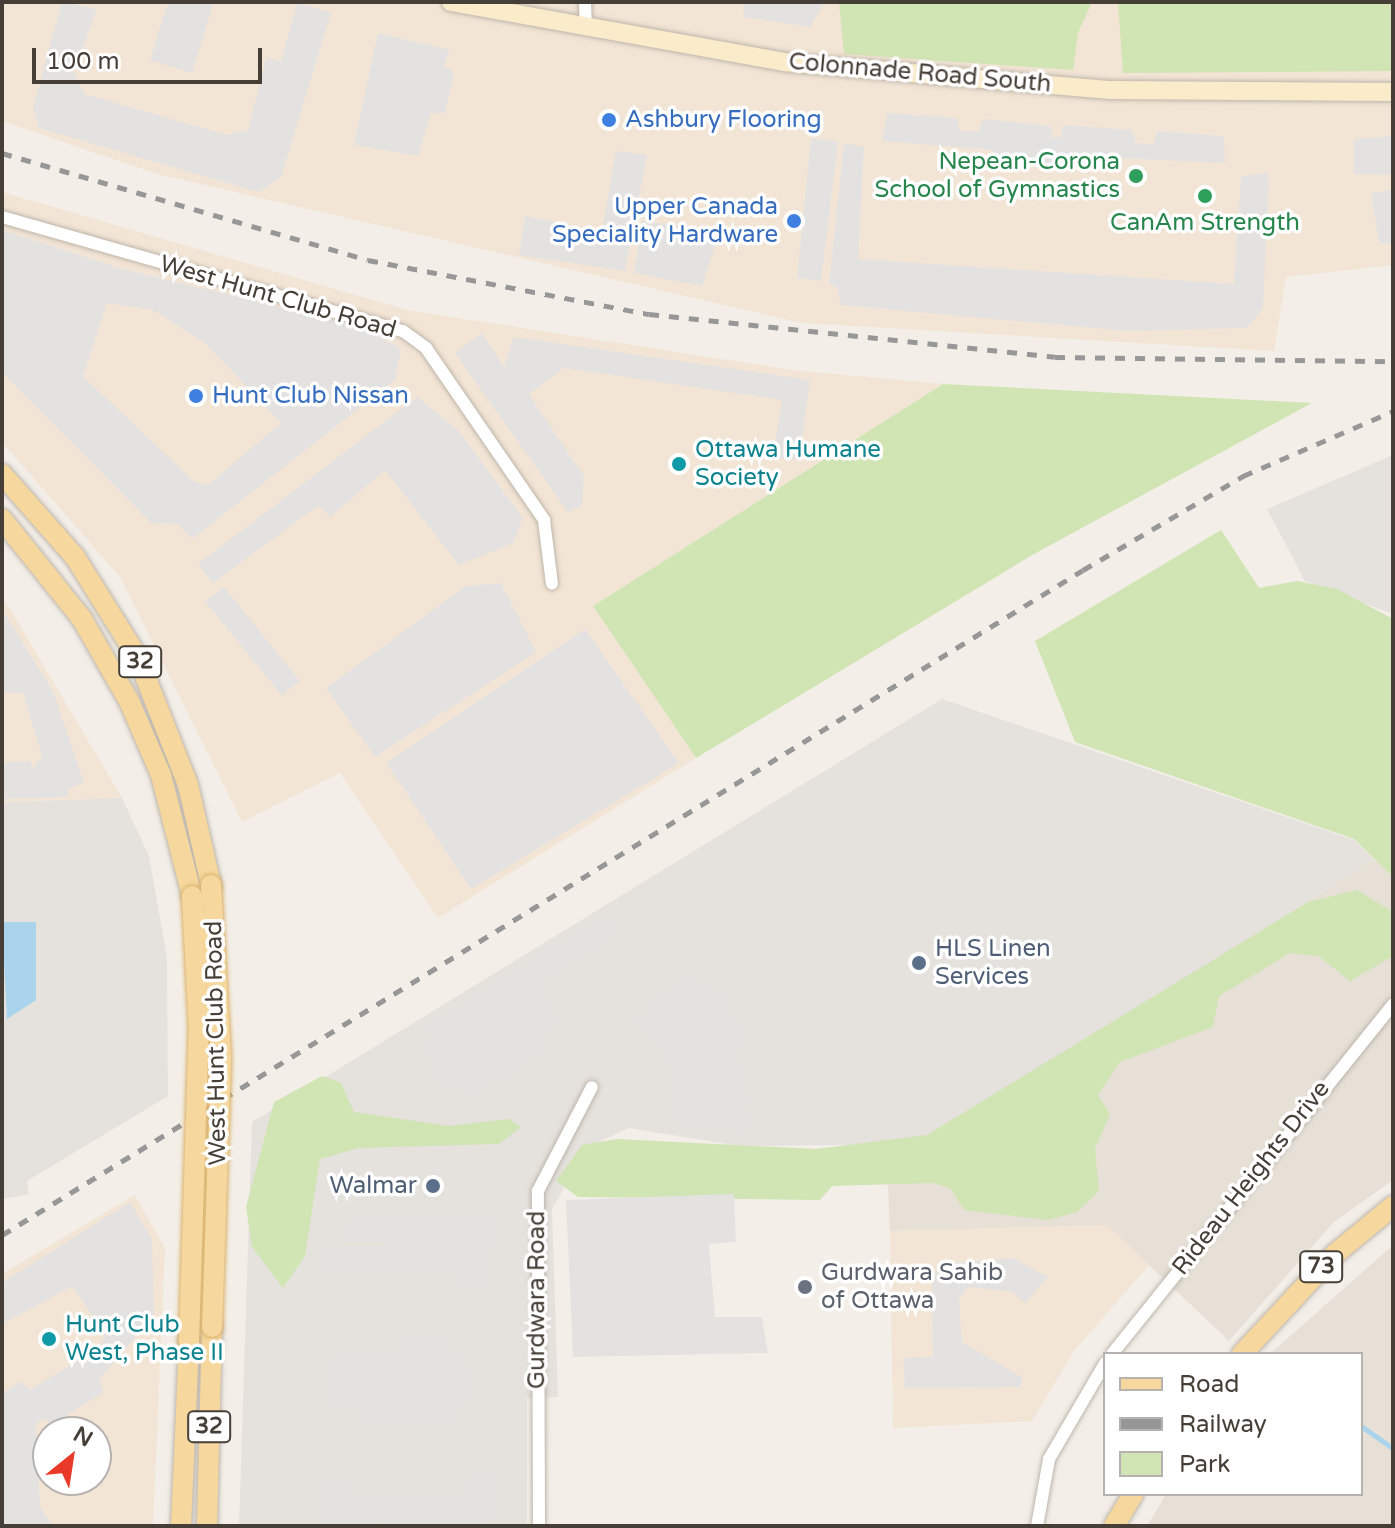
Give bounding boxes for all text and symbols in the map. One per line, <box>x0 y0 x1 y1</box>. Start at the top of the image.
scale bar <box>36 32 266 82</box>
text: 100 m <box>46 47 120 76</box>
street label: Colonnade Road South <box>788 47 1052 99</box>
place label: Ashbury Flooring <box>625 106 822 134</box>
marker: Ashbury Flooring <box>600 111 618 129</box>
place label: Nepean-Corona School of Gymnastics <box>874 148 1120 204</box>
marker: Nepean-Corona School of Gymnastics <box>1127 167 1145 185</box>
marker: CanAm Strength <box>1196 187 1214 205</box>
place label: Upper Canada Speciality Hardware <box>552 193 778 249</box>
place label: CanAm Strength <box>1110 209 1300 237</box>
marker: Upper Canada Speciality Hardware <box>785 212 803 230</box>
street label: West Hunt Club Road <box>156 249 400 345</box>
place label: Hunt Club Nissan <box>212 382 409 410</box>
marker: Hunt Club Nissan <box>187 387 205 405</box>
place label: Ottawa Humane Society <box>695 436 881 492</box>
marker: Ottawa Humane Society <box>670 455 688 473</box>
road number: 32 <box>118 644 162 680</box>
street label: West Hunt Club Road <box>199 920 233 1166</box>
place label: HLS Linen Services <box>935 935 1051 991</box>
marker: HLS Linen Services <box>910 954 928 972</box>
street label: Rideau Heights Drive <box>1166 1075 1336 1281</box>
place label: Walmar <box>330 1172 417 1200</box>
marker: Walmar <box>424 1177 442 1195</box>
street label: Gurdwara Road <box>523 1211 551 1389</box>
road number: 73 <box>1299 1249 1343 1285</box>
place label: Gurdwara Sahib of Ottawa <box>821 1259 1003 1315</box>
marker: Gurdwara Sahib of Ottawa <box>796 1278 814 1296</box>
place label: Hunt Club West, Phase II <box>65 1311 224 1367</box>
marker: Hunt Club West, Phase II <box>40 1330 58 1348</box>
legend <box>1103 1352 1363 1496</box>
text: Road <box>1179 1370 1239 1399</box>
road number: 32 <box>187 1409 231 1445</box>
text: Railway <box>1179 1410 1267 1439</box>
north arrow <box>32 1416 112 1496</box>
text: N <box>69 1421 97 1453</box>
text: Park <box>1179 1450 1230 1479</box>

